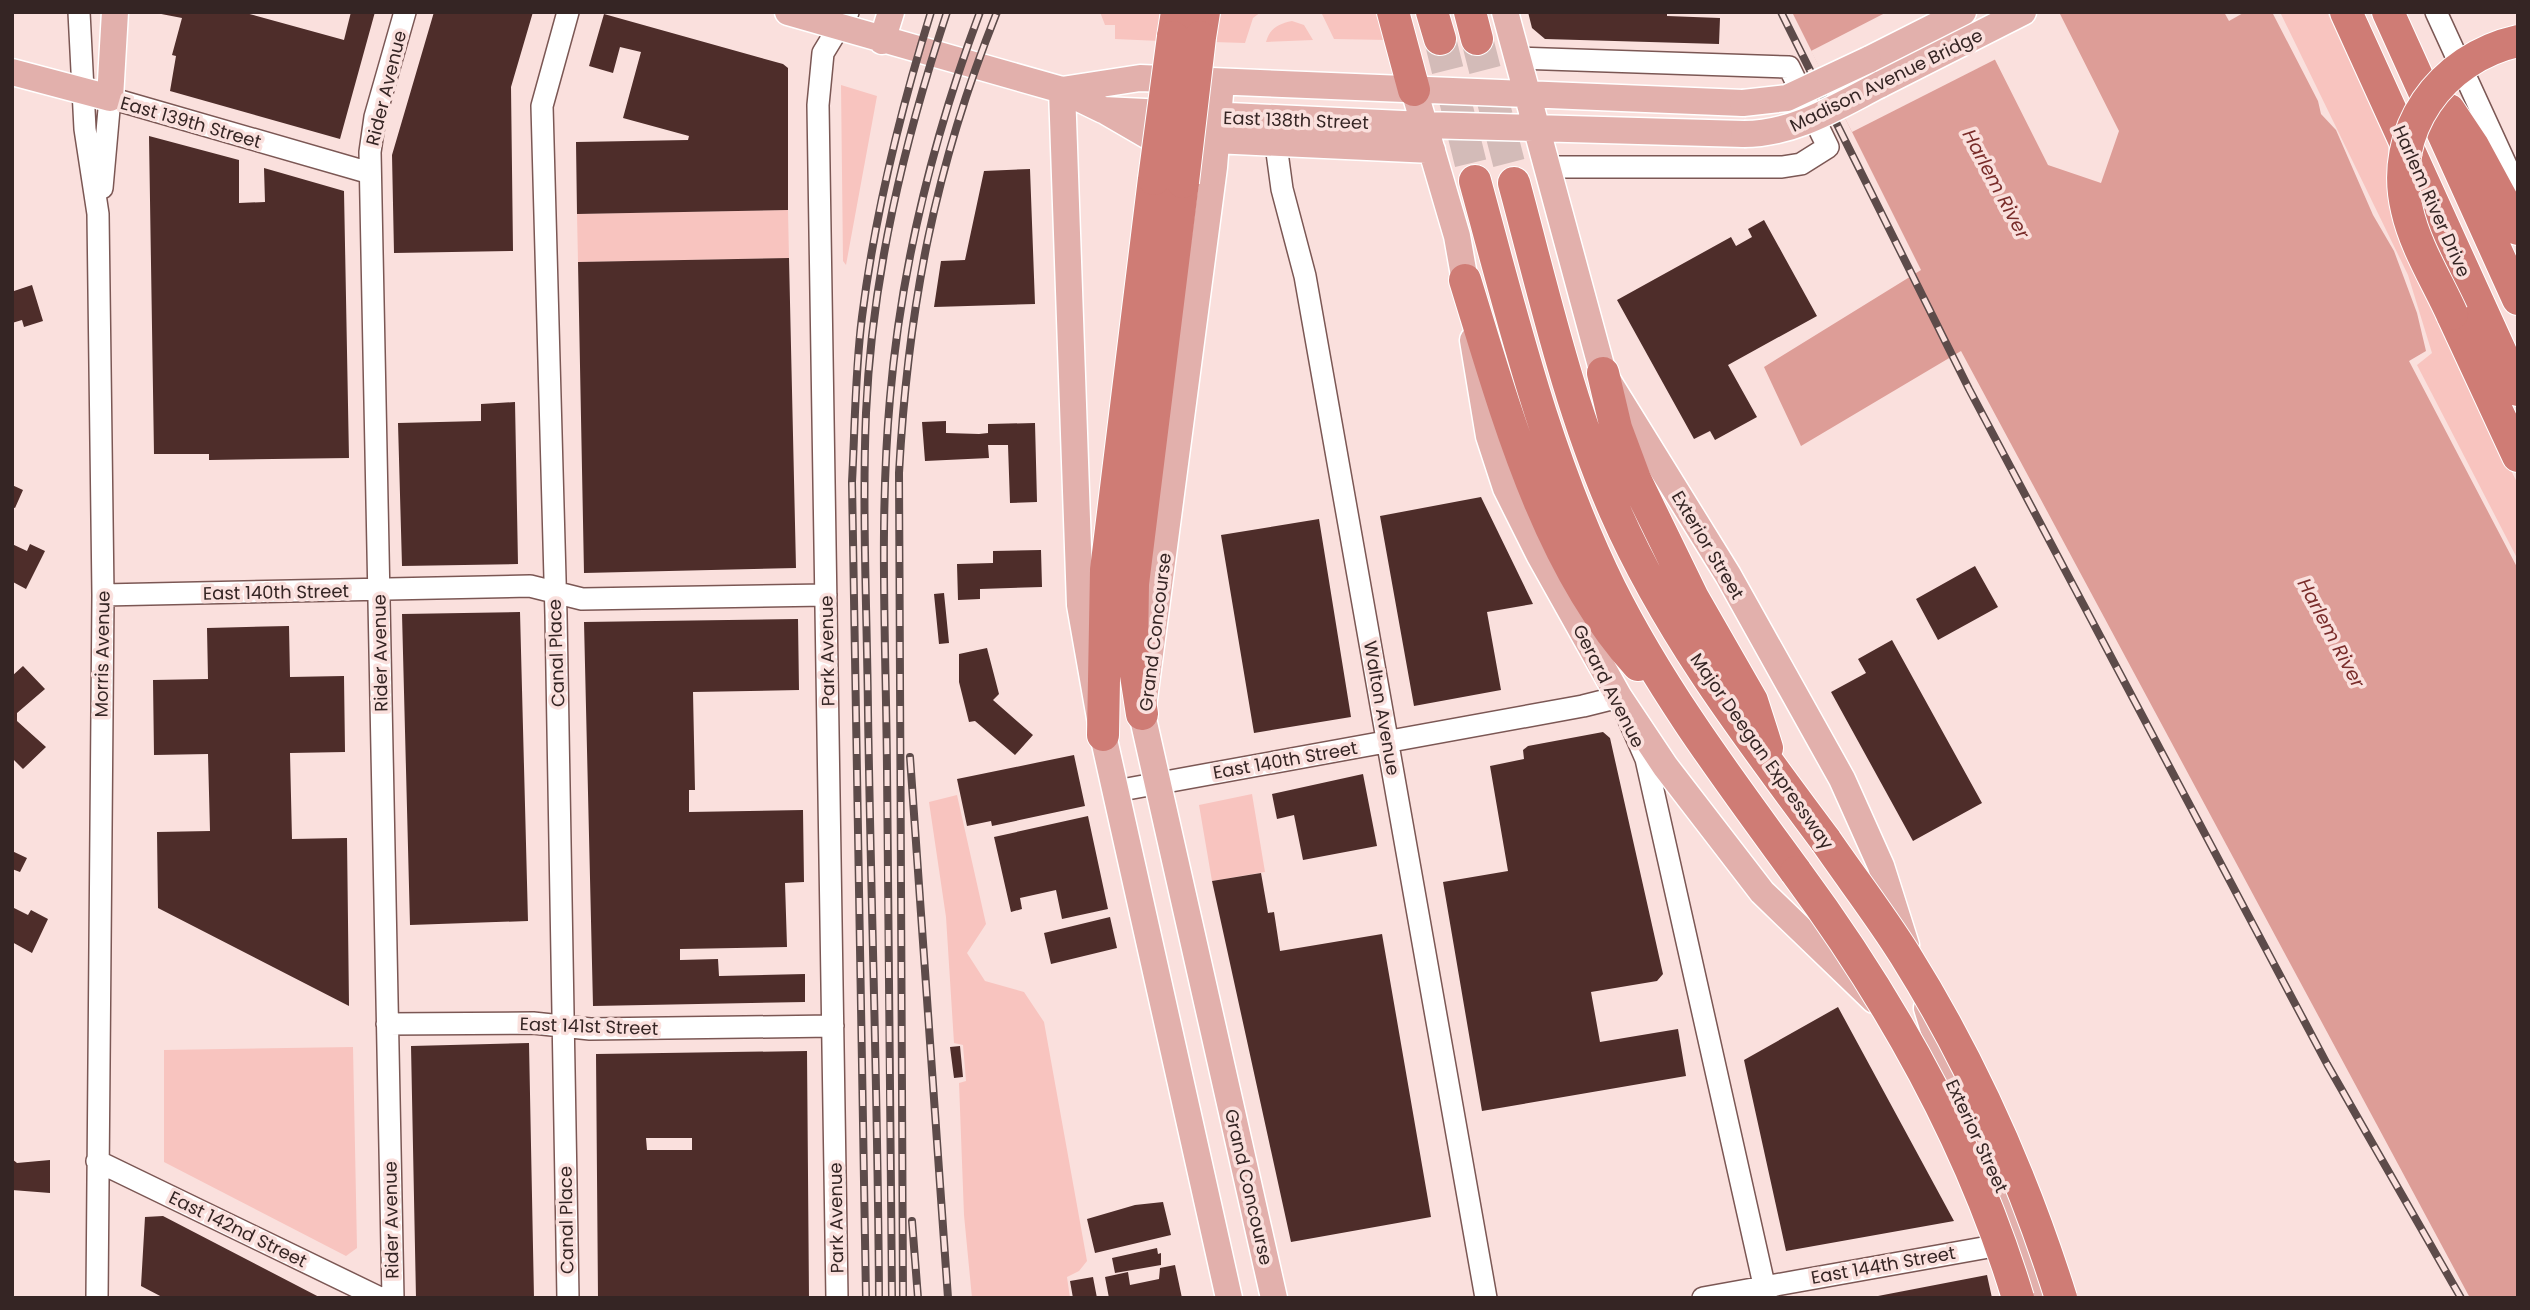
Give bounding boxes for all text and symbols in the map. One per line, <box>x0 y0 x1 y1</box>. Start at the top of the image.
street label: Madison Avenue Bridge <box>1785 22 1987 138</box>
street label: Rider Avenue <box>360 28 412 148</box>
street label: East 139th Street <box>118 90 264 154</box>
street label: East 138th Street <box>1223 105 1369 135</box>
street label: Harlem River Drive <box>2387 121 2477 281</box>
water label: Harlem River <box>1956 124 2037 244</box>
street label: Exterior Street <box>1666 486 1750 604</box>
street label: Grand Concourse <box>1133 551 1177 713</box>
water label: Harlem River <box>2291 573 2372 693</box>
street label: East 140th Street <box>203 578 349 606</box>
street label: Morris Avenue <box>88 590 116 718</box>
street label: Rider Avenue <box>366 594 394 712</box>
street label: Park Avenue <box>814 595 840 707</box>
street label: Canal Place <box>542 599 570 707</box>
street label: Gerard Avenue <box>1567 620 1651 752</box>
street label: Walton Avenue <box>1358 639 1406 777</box>
street label: Major Deegan Expressway <box>1684 648 1840 854</box>
street label: East 140th Street <box>1211 735 1359 785</box>
street label: East 141st Street <box>519 1011 659 1041</box>
street label: Exterior Street <box>1940 1075 2014 1197</box>
street label: Grand Concourse <box>1219 1106 1279 1268</box>
street label: Rider Avenue <box>377 1161 405 1279</box>
street label: Park Avenue <box>823 1162 849 1274</box>
street label: Canal Place <box>553 1166 579 1274</box>
street label: East 142nd Street <box>165 1185 311 1273</box>
street label: East 144th Street <box>1809 1240 1957 1290</box>

